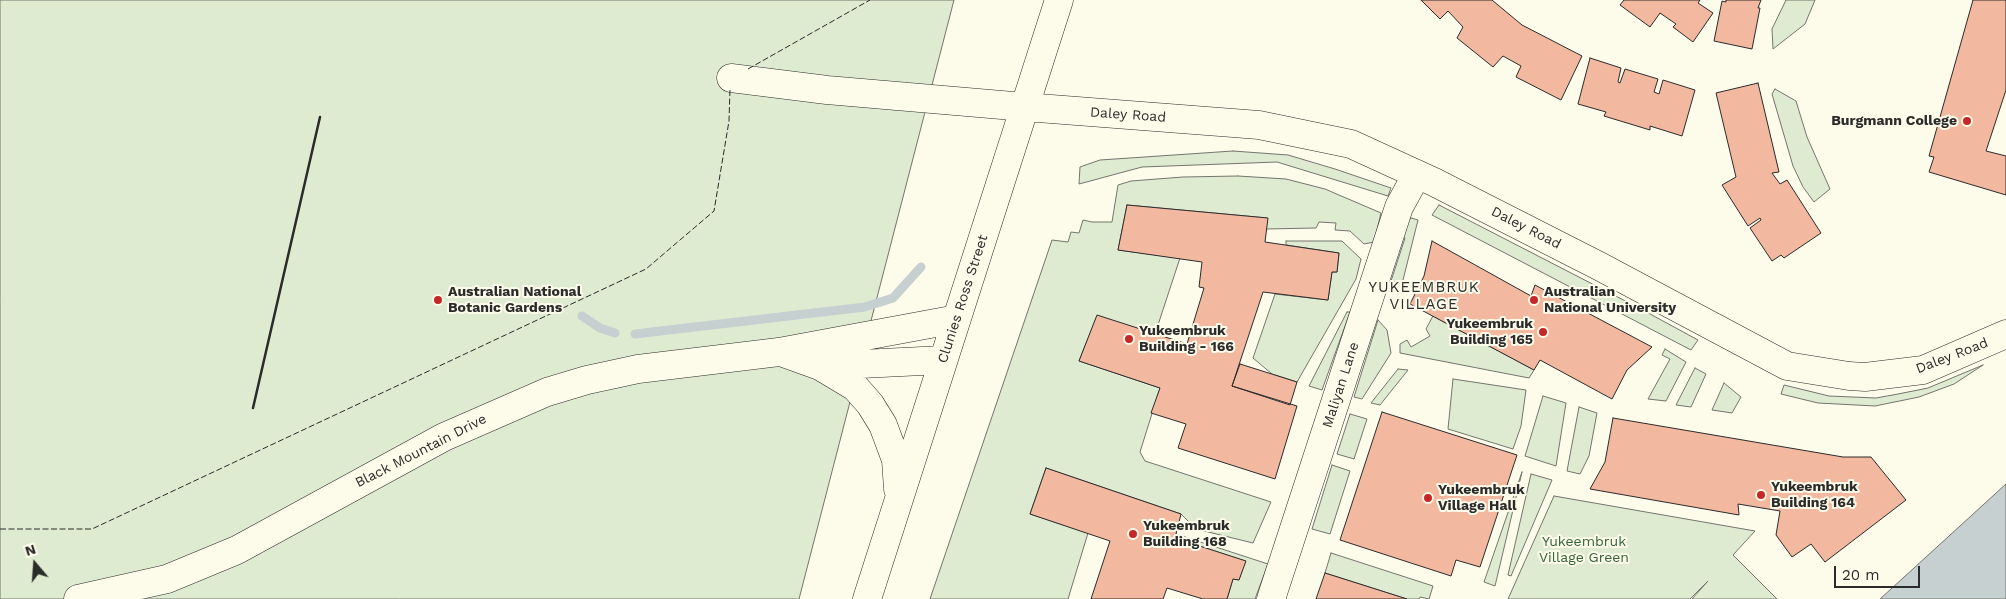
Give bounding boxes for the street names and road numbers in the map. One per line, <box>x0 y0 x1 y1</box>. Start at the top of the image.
street label: Daley Road <box>1089 104 1167 126</box>
street label: Daley Road <box>1488 203 1564 253</box>
street label: Clunies Ross Street <box>934 233 992 365</box>
street label: Daley Road <box>1913 335 1991 377</box>
street label: Maliyan Lane <box>1319 340 1363 430</box>
street label: Black Mountain Drive <box>353 411 489 491</box>

